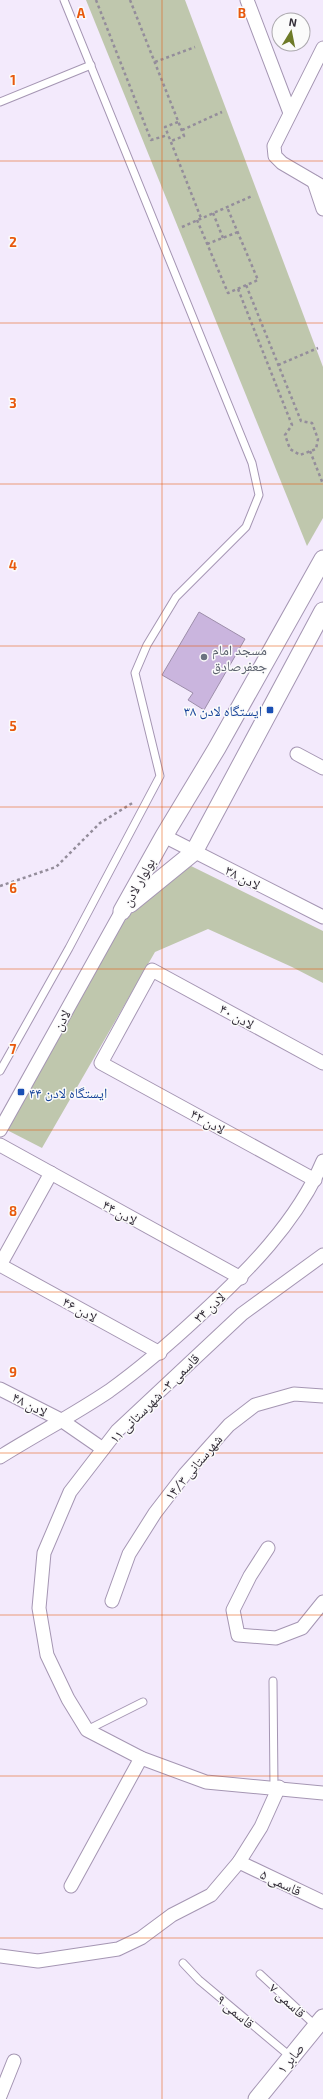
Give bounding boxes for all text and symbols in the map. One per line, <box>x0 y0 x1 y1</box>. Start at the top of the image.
text: A <box>77 5 86 21</box>
text: B <box>238 5 246 21</box>
north arrow <box>271 12 311 52</box>
text: N <box>288 15 298 29</box>
text: 1 <box>10 72 16 88</box>
text: 2 <box>9 234 17 250</box>
text: 3 <box>9 395 17 411</box>
text: 4 <box>9 557 17 573</box>
place label: مسجد امام جعفرصادق <box>212 641 267 675</box>
marker: مسجد امام جعفرصادق <box>199 652 209 662</box>
place label: ایستگاه لادن ۳۸ <box>184 702 262 720</box>
marker: ایستگاه لادن ۳۸ <box>265 705 275 715</box>
text: 5 <box>9 718 17 734</box>
street label: بولوار لادن <box>118 855 159 910</box>
street label: لادن ۳۸ <box>222 861 263 894</box>
text: 6 <box>9 880 17 896</box>
street label: لادن ۴۰ <box>216 1000 257 1033</box>
street label: لادن <box>48 1007 74 1034</box>
text: 7 <box>10 1041 17 1057</box>
place label: ایستگاه لادن ۴۴ <box>29 1084 107 1102</box>
marker: ایستگاه لادن ۴۴ <box>16 1087 26 1097</box>
street label: لادن ۴۲ <box>187 1105 228 1138</box>
street label: لادن ۴۴ <box>99 1196 140 1229</box>
text: 8 <box>9 1203 17 1219</box>
street label: لادن ۳۴ <box>190 1288 229 1327</box>
street label: لادن ۴۶ <box>59 1293 100 1326</box>
street label: قاسمی ۳- شهرستانی ۱۱ <box>106 1349 203 1447</box>
text: 9 <box>9 1364 17 1380</box>
street label: لادن ۴۸ <box>9 1388 50 1421</box>
street label: شهرستانی ۱۴/۳ <box>161 1431 226 1504</box>
street label: قاسمی ۵ <box>257 1865 304 1900</box>
street label: قاسمی ۷ <box>266 1979 310 2022</box>
street label: قاسمی ۹ <box>213 1991 258 2032</box>
street label: صابر ۱ <box>273 2040 308 2077</box>

